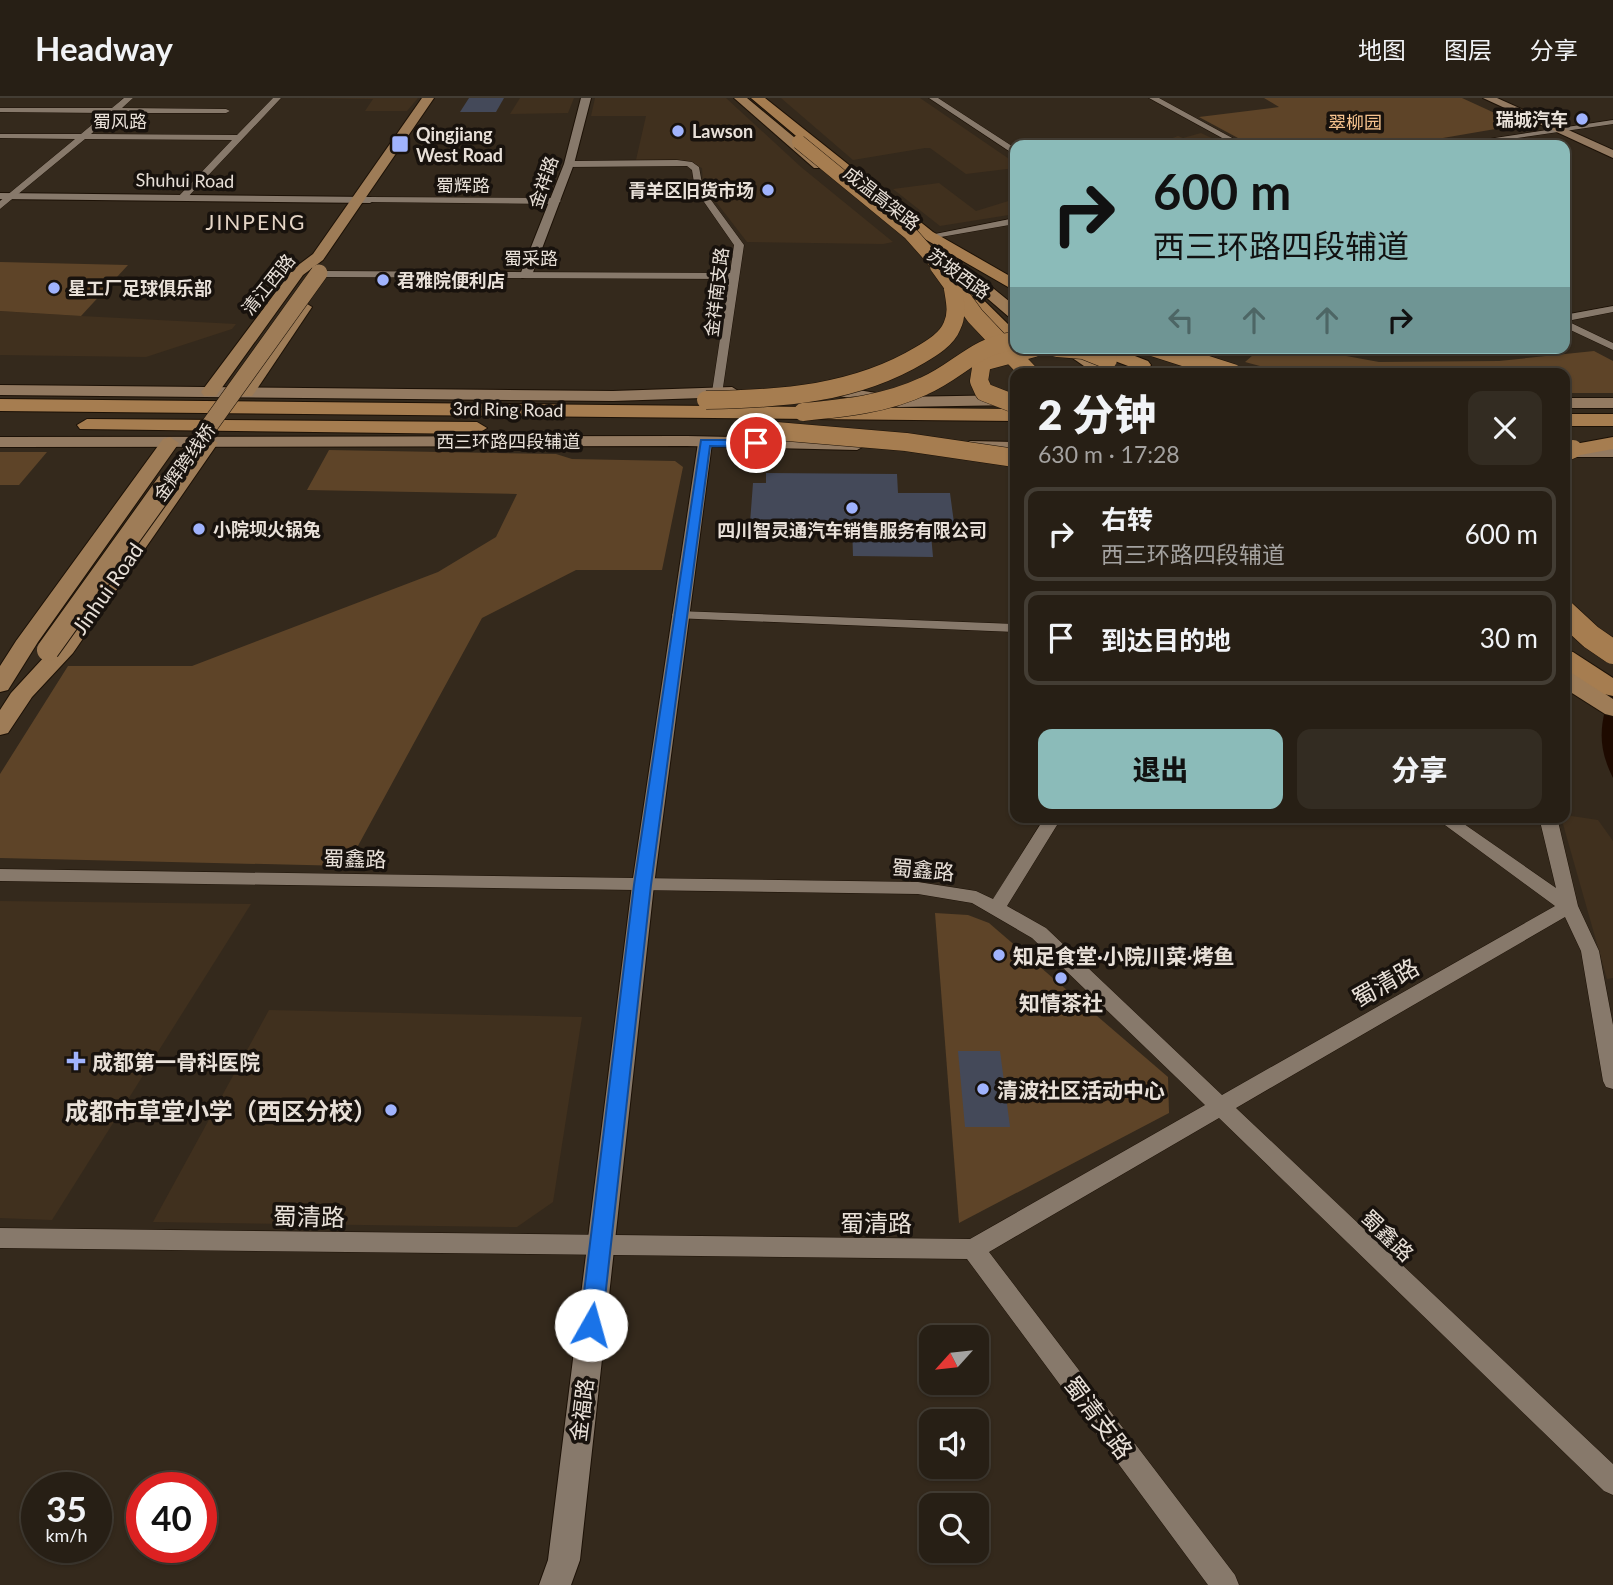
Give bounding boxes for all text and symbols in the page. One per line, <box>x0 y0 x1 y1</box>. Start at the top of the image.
text: Headway <box>35 28 173 68</box>
text: 地图 <box>1358 35 1406 64</box>
text: 图层 <box>1444 35 1492 64</box>
text: 分享 <box>1530 35 1578 64</box>
place label: 瑞城汽车 <box>1496 108 1568 130</box>
street label: 蜀风路 <box>93 110 147 132</box>
park label: 翠柳园 <box>1328 111 1382 133</box>
marker: 瑞城汽车 <box>1574 111 1590 127</box>
place label: Lawson <box>692 120 753 142</box>
place label: Qingjiang West Road <box>416 123 503 166</box>
marker: Lawson <box>670 123 686 139</box>
marker: Qingjiang West Road <box>390 134 410 154</box>
street label: 金祥路 <box>524 153 562 211</box>
street label: 成温高架路 <box>840 162 924 234</box>
text: 600 m <box>1153 162 1291 220</box>
street label: Shuhui Road <box>136 168 234 192</box>
icon: right <box>1038 168 1129 259</box>
street label: 蜀辉路 <box>436 174 490 196</box>
place label: 青羊区旧货市场 <box>628 179 754 201</box>
marker: 青羊区旧货市场 <box>760 182 776 198</box>
district label: JINPENG <box>206 209 306 234</box>
text: 西三环路四段辅道 <box>1153 226 1409 265</box>
street label: 苏坡西路 <box>923 243 995 303</box>
street label: 金祥南支路 <box>700 246 732 338</box>
street label: 蜀采路 <box>504 247 558 269</box>
street label: 清江西路 <box>237 249 299 319</box>
place label: 君雅院便利店 <box>397 269 505 291</box>
marker: 君雅院便利店 <box>375 272 391 288</box>
place label: 星工厂足球俱乐部 <box>68 277 212 299</box>
marker: 星工厂足球俱乐部 <box>46 280 62 296</box>
icon: left <box>1162 301 1200 339</box>
icon: ahead <box>1235 301 1273 339</box>
icon: ahead <box>1308 301 1346 339</box>
icon: right <box>1381 301 1419 339</box>
text: 2 分钟 <box>1038 389 1156 439</box>
button: close <box>1468 391 1542 465</box>
street label: 3rd Ring Road <box>452 397 564 421</box>
pin <box>726 413 786 473</box>
street label: 金辉跨线桥 <box>149 419 219 505</box>
icon: arrive <box>737 424 775 462</box>
street label: 西三环路四段辅道 <box>436 430 580 452</box>
text: 630 m · 17:28 <box>1038 440 1180 468</box>
marker: 四川智灵通汽车销售服务有限公司 <box>844 500 860 516</box>
text: 右转 <box>1101 503 1153 535</box>
icon: right <box>1042 515 1080 553</box>
place label: 小院坝火锅兔 <box>213 518 321 540</box>
text: 600 m <box>1465 518 1538 550</box>
place label: 四川智灵通汽车销售服务有限公司 <box>717 519 987 541</box>
marker: 小院坝火锅兔 <box>191 521 207 537</box>
street label: Jinhui Road <box>66 537 148 639</box>
text: 西三环路四段辅道 <box>1101 540 1285 568</box>
icon: arrive <box>1042 619 1080 657</box>
text: 30 m <box>1480 622 1538 654</box>
text: 到达目的地 <box>1101 624 1231 656</box>
button: 退出 <box>1038 729 1283 809</box>
button: 分享 <box>1297 729 1542 809</box>
street label: 蜀鑫路 <box>323 845 387 871</box>
street label: 蜀鑫路 <box>891 854 955 884</box>
place label: 知足食堂·小院川菜·烤鱼 <box>1013 943 1235 968</box>
marker: 知足食堂·小院川菜·烤鱼 <box>991 947 1007 963</box>
street label: 蜀清路 <box>1347 951 1423 1013</box>
marker: 知情茶社 <box>1053 970 1069 986</box>
place label: 知情茶社 <box>1019 990 1103 1015</box>
place label: 成都第一骨科医院 <box>92 1049 260 1074</box>
marker: 成都第一骨科医院 <box>66 1051 86 1071</box>
place label: 清波社区活动中心 <box>997 1077 1165 1102</box>
marker: 清波社区活动中心 <box>975 1081 991 1097</box>
place label: 成都市草堂小学（西区分校） <box>65 1096 377 1125</box>
marker: 成都市草堂小学（西区分校） <box>383 1102 399 1118</box>
street label: 蜀清路 <box>273 1201 345 1231</box>
street label: 蜀鑫路 <box>1357 1204 1419 1266</box>
street label: 蜀清路 <box>840 1208 912 1237</box>
position arrow <box>554 1288 628 1362</box>
north arrow <box>919 1325 989 1395</box>
map controls <box>919 1325 989 1563</box>
street label: 蜀清支路 <box>1059 1370 1139 1464</box>
street label: 金福路 <box>565 1377 597 1443</box>
button: sound <box>919 1409 989 1479</box>
speed limit sign: 40 <box>126 1472 217 1563</box>
text: 35 <box>46 1487 87 1529</box>
button: search <box>919 1493 989 1563</box>
text: km/h <box>45 1524 88 1546</box>

